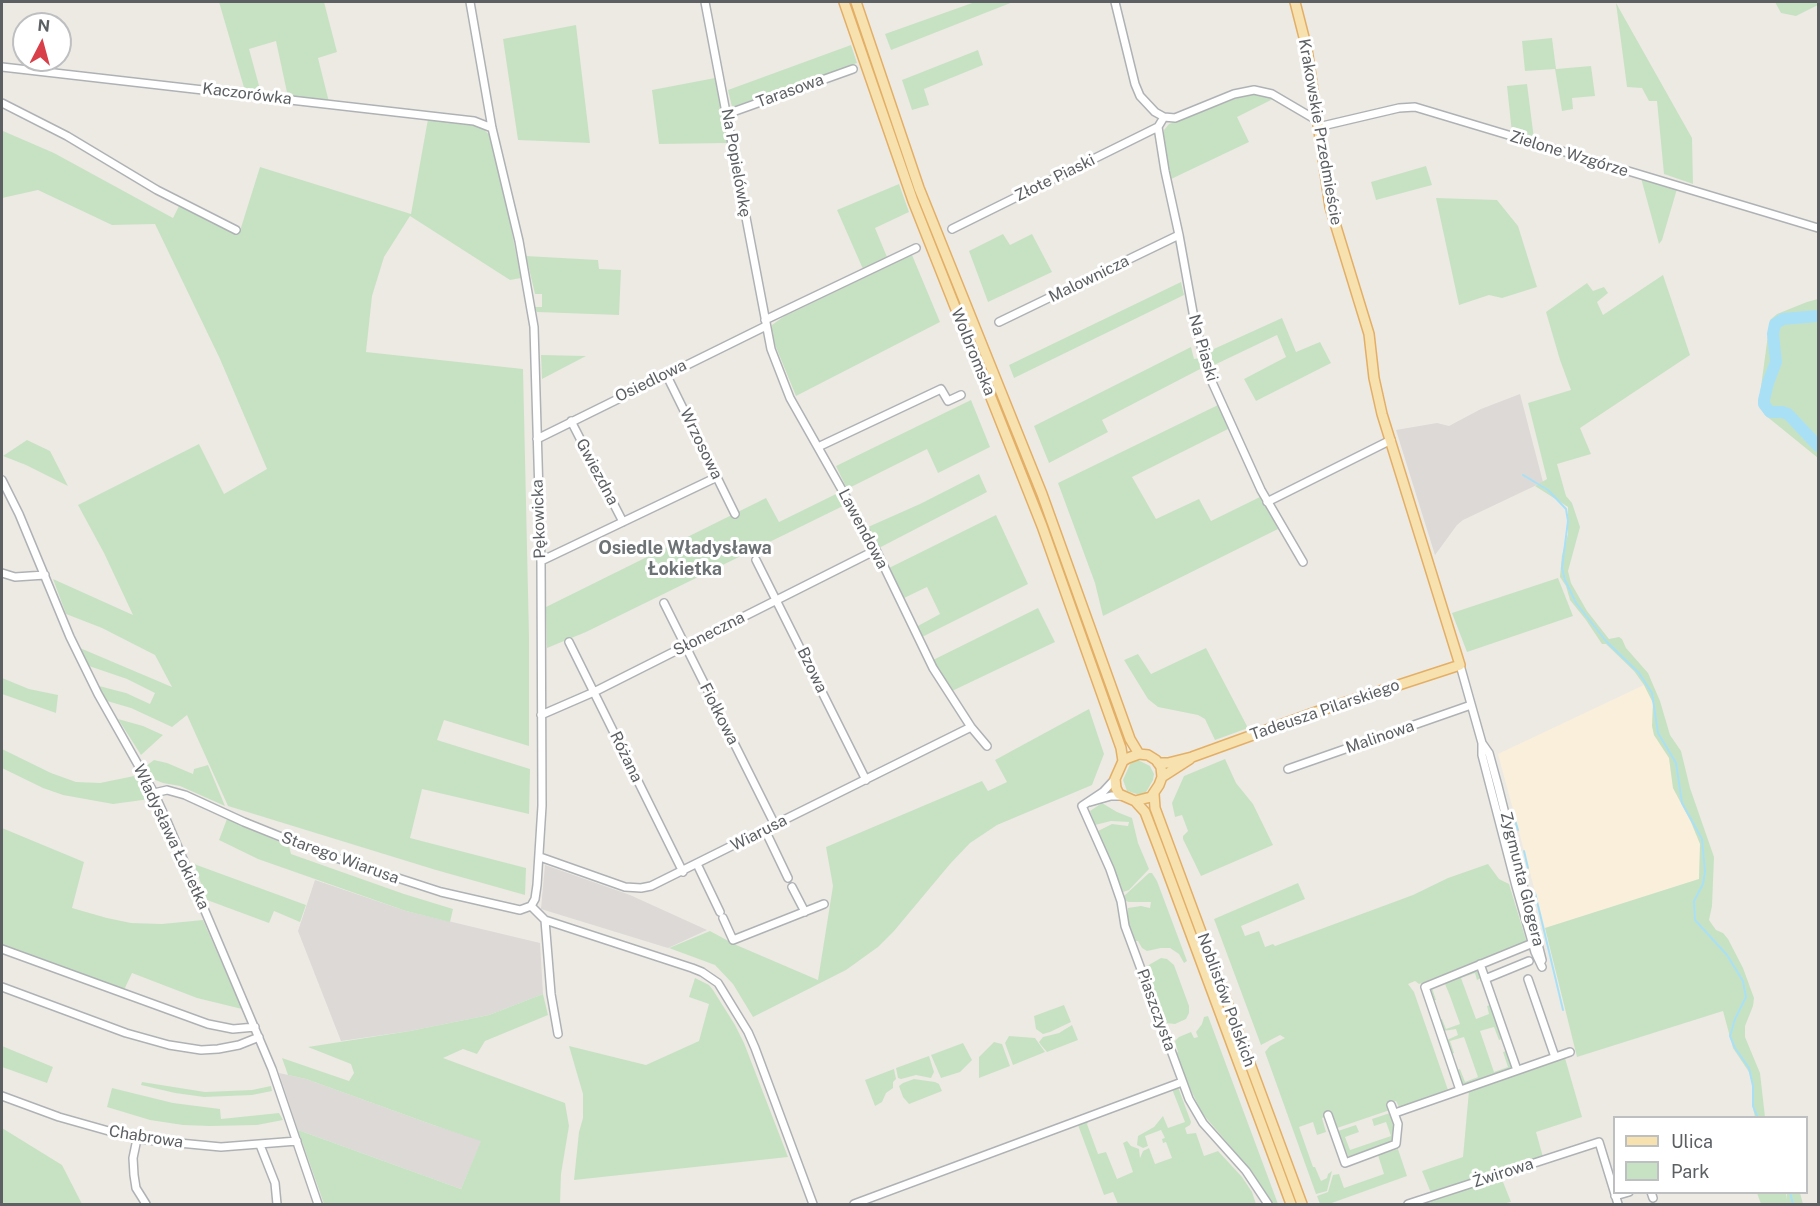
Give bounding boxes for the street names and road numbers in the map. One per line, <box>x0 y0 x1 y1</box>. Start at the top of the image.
street label: Krakowskie Przedmieście <box>1294 37 1346 227</box>
street label: Tarasowa <box>754 70 826 112</box>
street label: Kaczorówka <box>201 79 293 109</box>
street label: Na Popielówkę <box>717 107 755 219</box>
street label: Zielone Wzgórze <box>1507 127 1631 181</box>
street label: Złote Piaski <box>1012 150 1098 206</box>
street label: Malownicza <box>1046 251 1132 307</box>
street label: Wolbromska <box>947 306 999 398</box>
street label: Na Piaski <box>1184 312 1222 384</box>
street label: Osiedlowa <box>612 356 690 406</box>
street label: Wrzosowa <box>676 405 726 483</box>
street label: Gwiezdna <box>572 436 622 508</box>
street label: Pękowicka <box>528 479 550 559</box>
street label: Lawendowa <box>834 486 892 572</box>
street label: Słoneczna <box>670 608 748 660</box>
street label: Bzowa <box>793 644 831 696</box>
street label: Tadeusza Pilarskiego <box>1248 675 1402 745</box>
street label: Fiołkowa <box>695 680 743 748</box>
street label: Malinowa <box>1343 716 1417 758</box>
street label: Różana <box>606 728 646 786</box>
street label: Władysława Łokietka <box>129 761 213 913</box>
street label: Zygmunta Glogera <box>1496 810 1548 948</box>
street label: Wiarusa <box>728 811 790 855</box>
street label: Starego Wiarusa <box>279 828 401 888</box>
street label: Noblistów Polskich <box>1193 930 1259 1070</box>
street label: Piaszczysta <box>1132 966 1180 1054</box>
street label: Chabrowa <box>108 1122 184 1152</box>
street label: Żwirowa <box>1470 1154 1536 1192</box>

